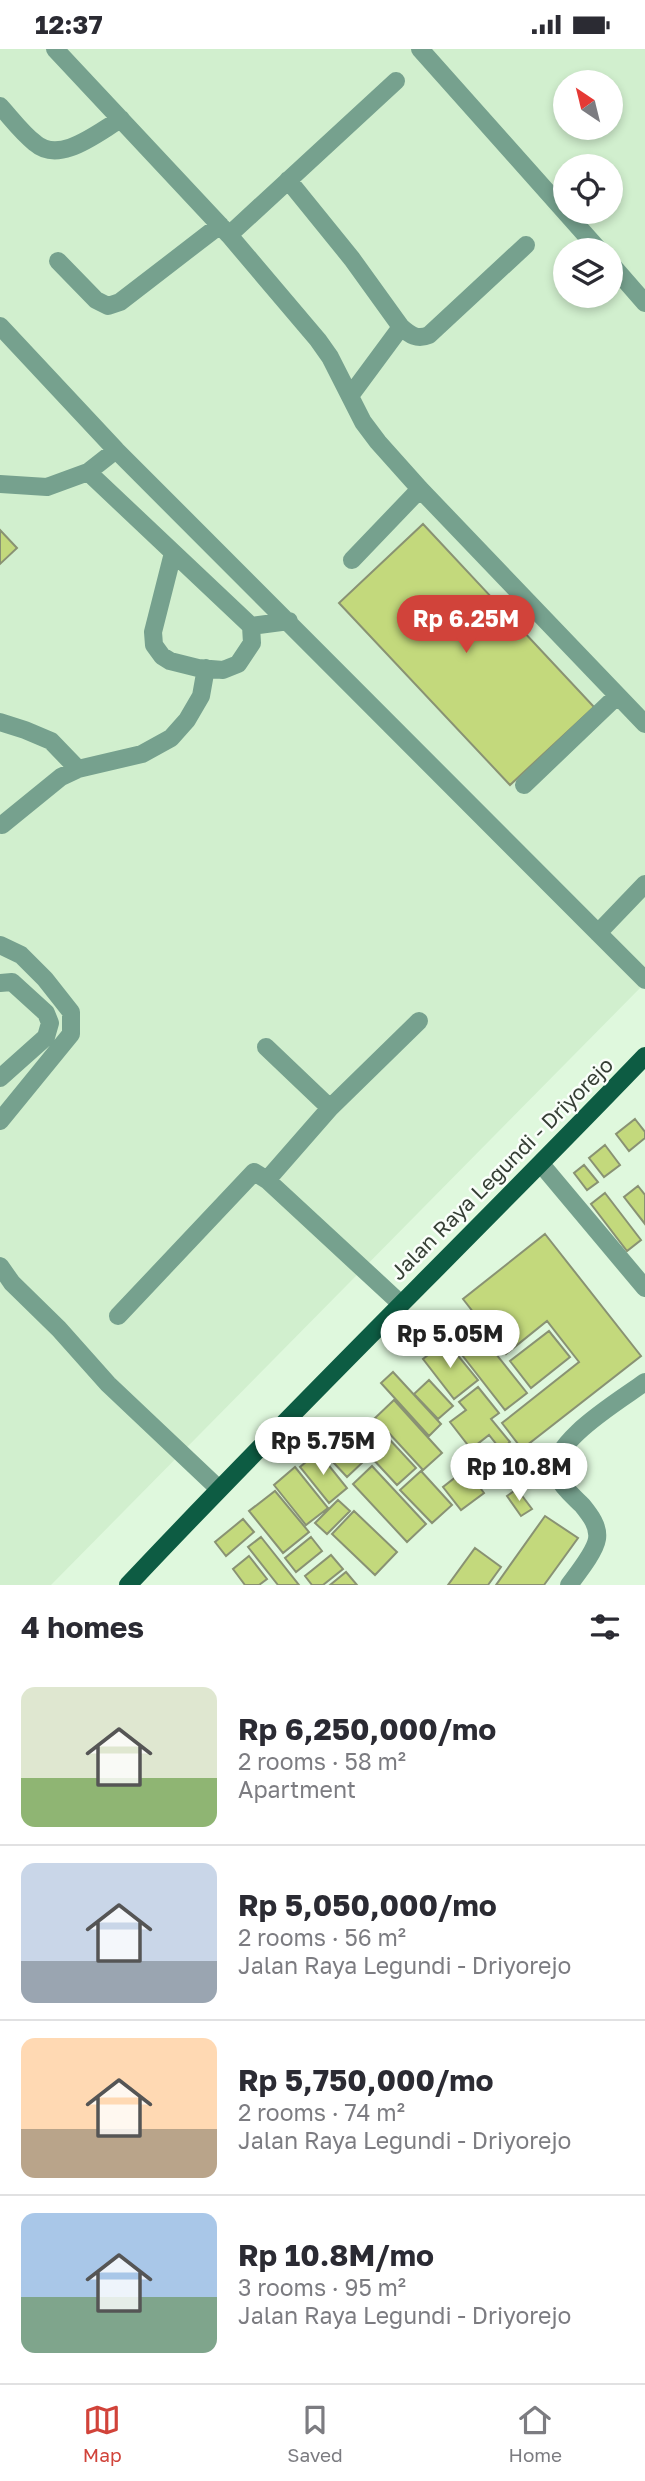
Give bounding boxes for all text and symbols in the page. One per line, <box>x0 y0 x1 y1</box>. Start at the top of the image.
text: 12:37 <box>35 9 103 40</box>
north arrow <box>553 70 623 140</box>
map controls <box>553 70 623 308</box>
button: locate <box>553 154 623 224</box>
button: layers <box>553 238 623 308</box>
pin: Rp 6.25M <box>394 595 538 655</box>
text: Rp 6.25M <box>413 604 519 632</box>
street label: Jalan Raya Legundi - Driyorejo <box>384 1051 618 1285</box>
pin: Rp 5.05M <box>378 1311 522 1370</box>
text: Rp 5.05M <box>397 1319 503 1347</box>
pin: Rp 5.75M <box>251 1417 395 1477</box>
text: Rp 5.75M <box>271 1426 375 1454</box>
pin: Rp 10.8M <box>447 1443 591 1503</box>
text: Rp 10.8M <box>466 1452 572 1480</box>
icon: filters <box>586 1608 624 1646</box>
text: 4 homes <box>21 1609 144 1645</box>
text: Rp 6,250,000/mo <box>238 1711 496 1747</box>
icon: home <box>77 1715 161 1799</box>
text: 2 rooms · 58 m² <box>238 1747 406 1775</box>
text: Apartment <box>238 1775 356 1803</box>
text: Rp 5,050,000/mo <box>238 1887 497 1923</box>
icon: home <box>77 1891 161 1975</box>
text: 2 rooms · 56 m² <box>238 1923 406 1951</box>
text: Jalan Raya Legundi - Driyorejo <box>238 1951 571 1979</box>
text: Rp 5,750,000/mo <box>238 2062 494 2098</box>
icon: home <box>77 2066 161 2150</box>
text: 2 rooms · 74 m² <box>238 2098 405 2126</box>
text: Jalan Raya Legundi - Driyorejo <box>238 2126 571 2154</box>
text: Rp 10.8M/mo <box>238 2237 434 2273</box>
icon: home <box>77 2241 161 2325</box>
text: 3 rooms · 95 m² <box>238 2273 406 2301</box>
text: Jalan Raya Legundi - Driyorejo <box>238 2301 571 2329</box>
tab: Map <box>83 2401 122 2466</box>
tab: Saved <box>287 2401 343 2466</box>
tab: Home <box>508 2401 562 2466</box>

